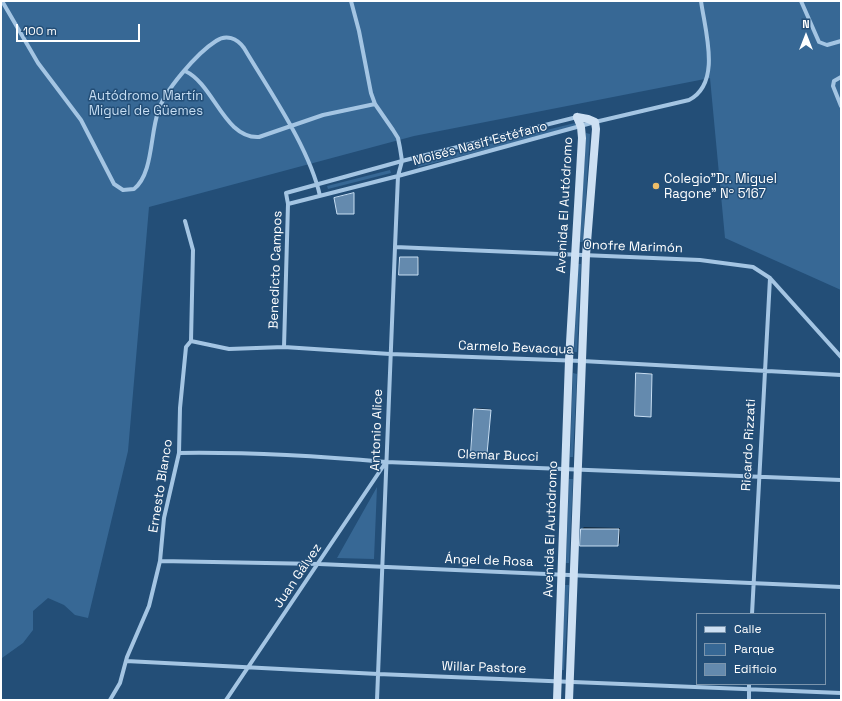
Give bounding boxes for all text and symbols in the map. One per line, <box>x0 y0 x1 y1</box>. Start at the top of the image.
scale bar <box>18 16 142 42</box>
north arrow <box>786 16 826 56</box>
text: N <box>802 17 810 31</box>
text: 100 m <box>23 23 57 39</box>
park label: Autódromo Martín Miguel de Güemes <box>89 88 203 119</box>
street label: Moisés Nasif Estéfano <box>411 119 549 169</box>
street label: Avenida El Autódromo <box>554 136 576 274</box>
place label: Colegio"Dr. Miguel Ragone" Nº 5167 <box>664 171 777 202</box>
marker: Colegio"Dr. Miguel Ragone" Nº 5167 <box>651 181 661 191</box>
street label: Benedicto Campos <box>266 211 286 329</box>
street label: Onofre Marimón <box>583 237 683 257</box>
street label: Carmelo Bevacqua <box>458 338 574 358</box>
street label: Antonio Alice <box>368 389 386 471</box>
street label: Ricardo Rizzati <box>739 399 759 491</box>
street label: Ernesto Blanco <box>146 438 176 534</box>
street label: Clemar Bucci <box>457 447 539 465</box>
street label: Avenida El Autódromo <box>541 460 561 598</box>
street label: Juan Gálvez <box>271 541 325 611</box>
street label: Ángel de Rosa <box>444 552 534 570</box>
legend <box>696 613 826 685</box>
text: Calle <box>734 621 762 637</box>
text: Parque <box>734 641 774 657</box>
street label: Willar Pastore <box>441 659 527 677</box>
text: Edificio <box>734 661 777 677</box>

